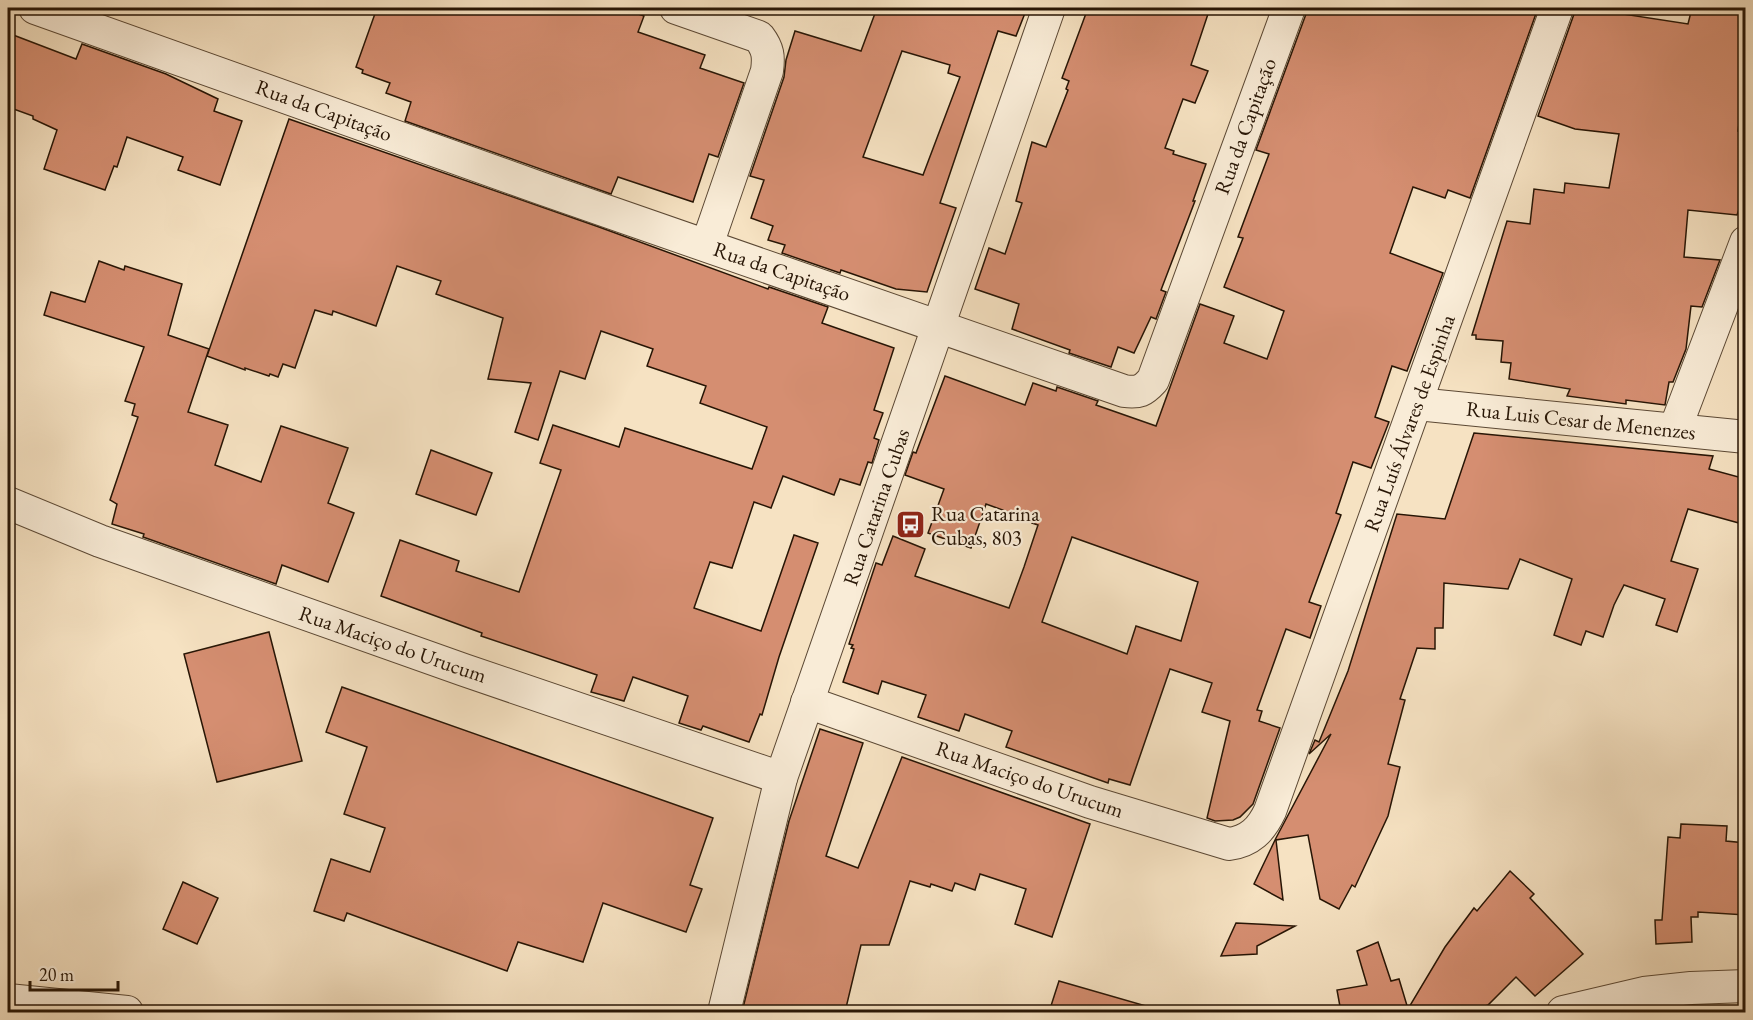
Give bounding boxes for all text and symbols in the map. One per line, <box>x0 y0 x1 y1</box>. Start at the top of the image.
street label: Rua da Capitação <box>1208 54 1282 198</box>
street label: Rua da Capitação <box>252 73 396 147</box>
street label: Rua da Capitação <box>710 235 854 307</box>
street label: Rua Luís Álvares de Espinha <box>1357 310 1461 535</box>
street label: Rua Luis Cesar de Menenzes <box>1465 395 1697 445</box>
street label: Rua Catarina Cubas <box>836 425 916 589</box>
place label: Rua Catarina Cubas, 803 <box>931 500 1040 551</box>
bus stop icon: Rua Catarina Cubas, 803 <box>894 509 926 541</box>
street label: Rua Maciço do Urucum <box>296 599 490 689</box>
street label: Rua Maciço do Urucum <box>933 734 1127 824</box>
scale bar <box>30 954 118 992</box>
text: 20 m <box>39 963 74 986</box>

